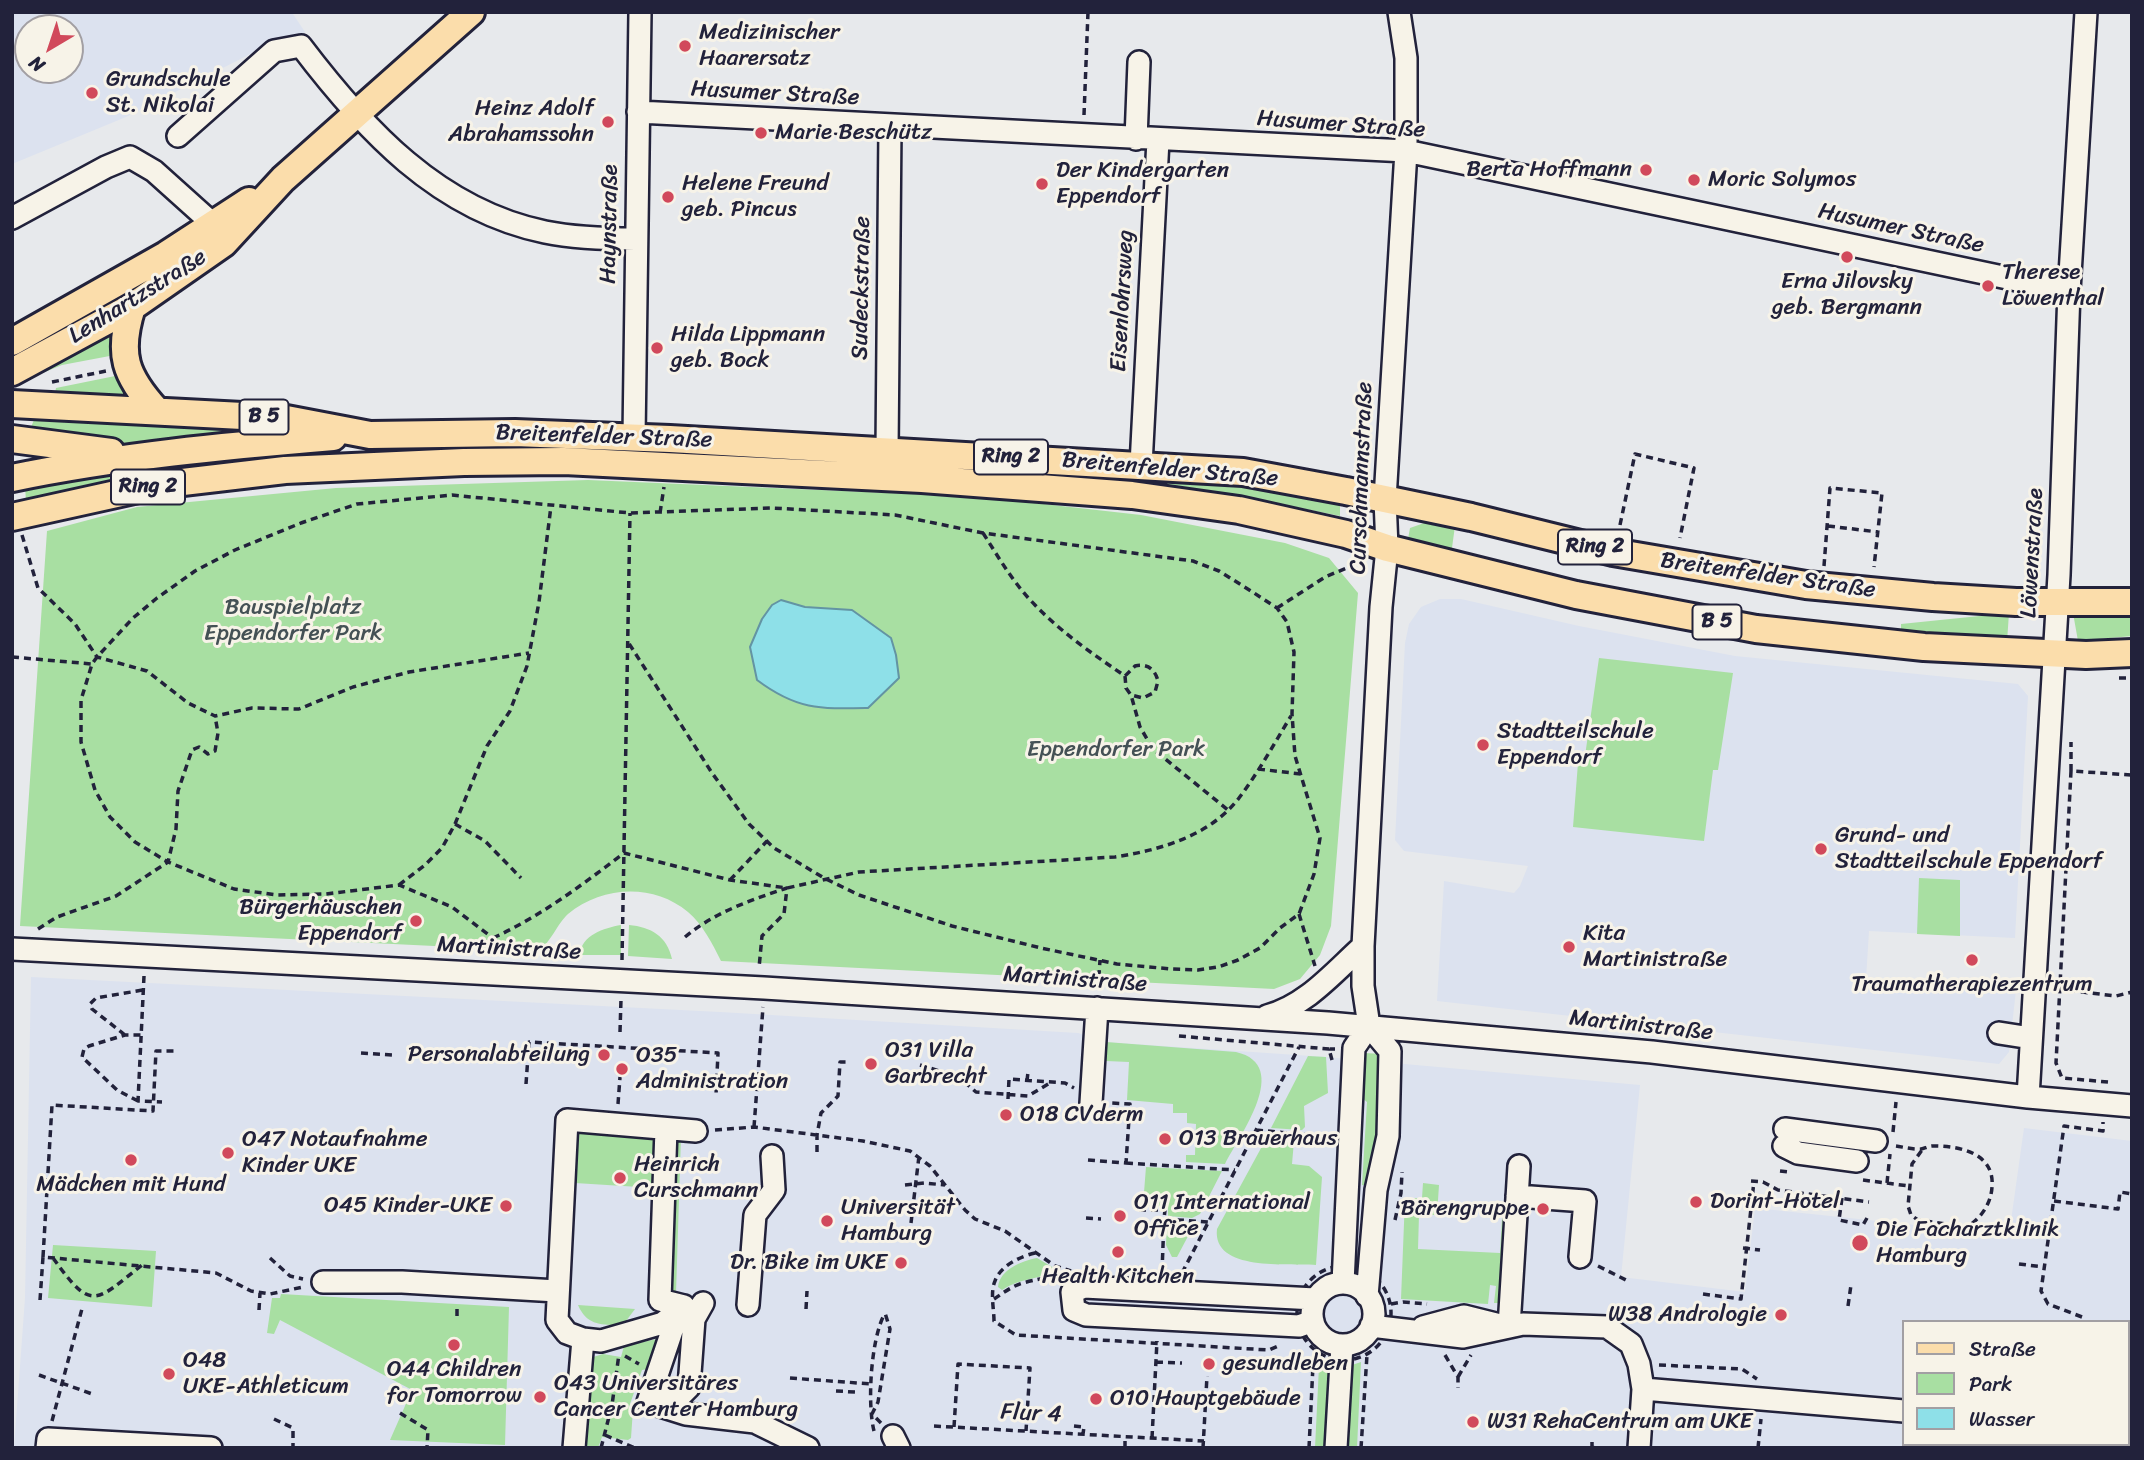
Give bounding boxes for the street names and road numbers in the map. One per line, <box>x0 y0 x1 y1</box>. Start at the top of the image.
street label: Husumer Straße <box>690 76 860 112</box>
street label: Husumer Straße <box>1256 105 1426 145</box>
street label: Haynstraße <box>595 164 625 284</box>
street label: Husumer Straße <box>1816 198 1986 260</box>
street label: Sudeckstraße <box>847 216 877 360</box>
street label: Eisenlohrsweg <box>1106 229 1140 373</box>
street label: Lenhartzstraße <box>64 244 212 350</box>
street label: Curschmannstraße <box>1345 381 1379 575</box>
road number: B 5 <box>240 400 288 434</box>
street label: Breitenfelder Straße <box>495 419 713 455</box>
road number: Ring 2 <box>974 440 1048 475</box>
street label: Breitenfelder Straße <box>1061 447 1279 493</box>
road number: Ring 2 <box>111 470 185 504</box>
street label: Löwenstraße <box>2016 487 2050 619</box>
road number: Ring 2 <box>1558 530 1632 564</box>
street label: Breitenfelder Straße <box>1659 547 1877 605</box>
road number: B 5 <box>1692 604 1742 640</box>
street label: Martinistraße <box>436 931 582 967</box>
street label: Martinistraße <box>1002 961 1148 999</box>
street label: Martinistraße <box>1568 1005 1714 1047</box>
street label: Flur 4 <box>1000 1399 1062 1429</box>

